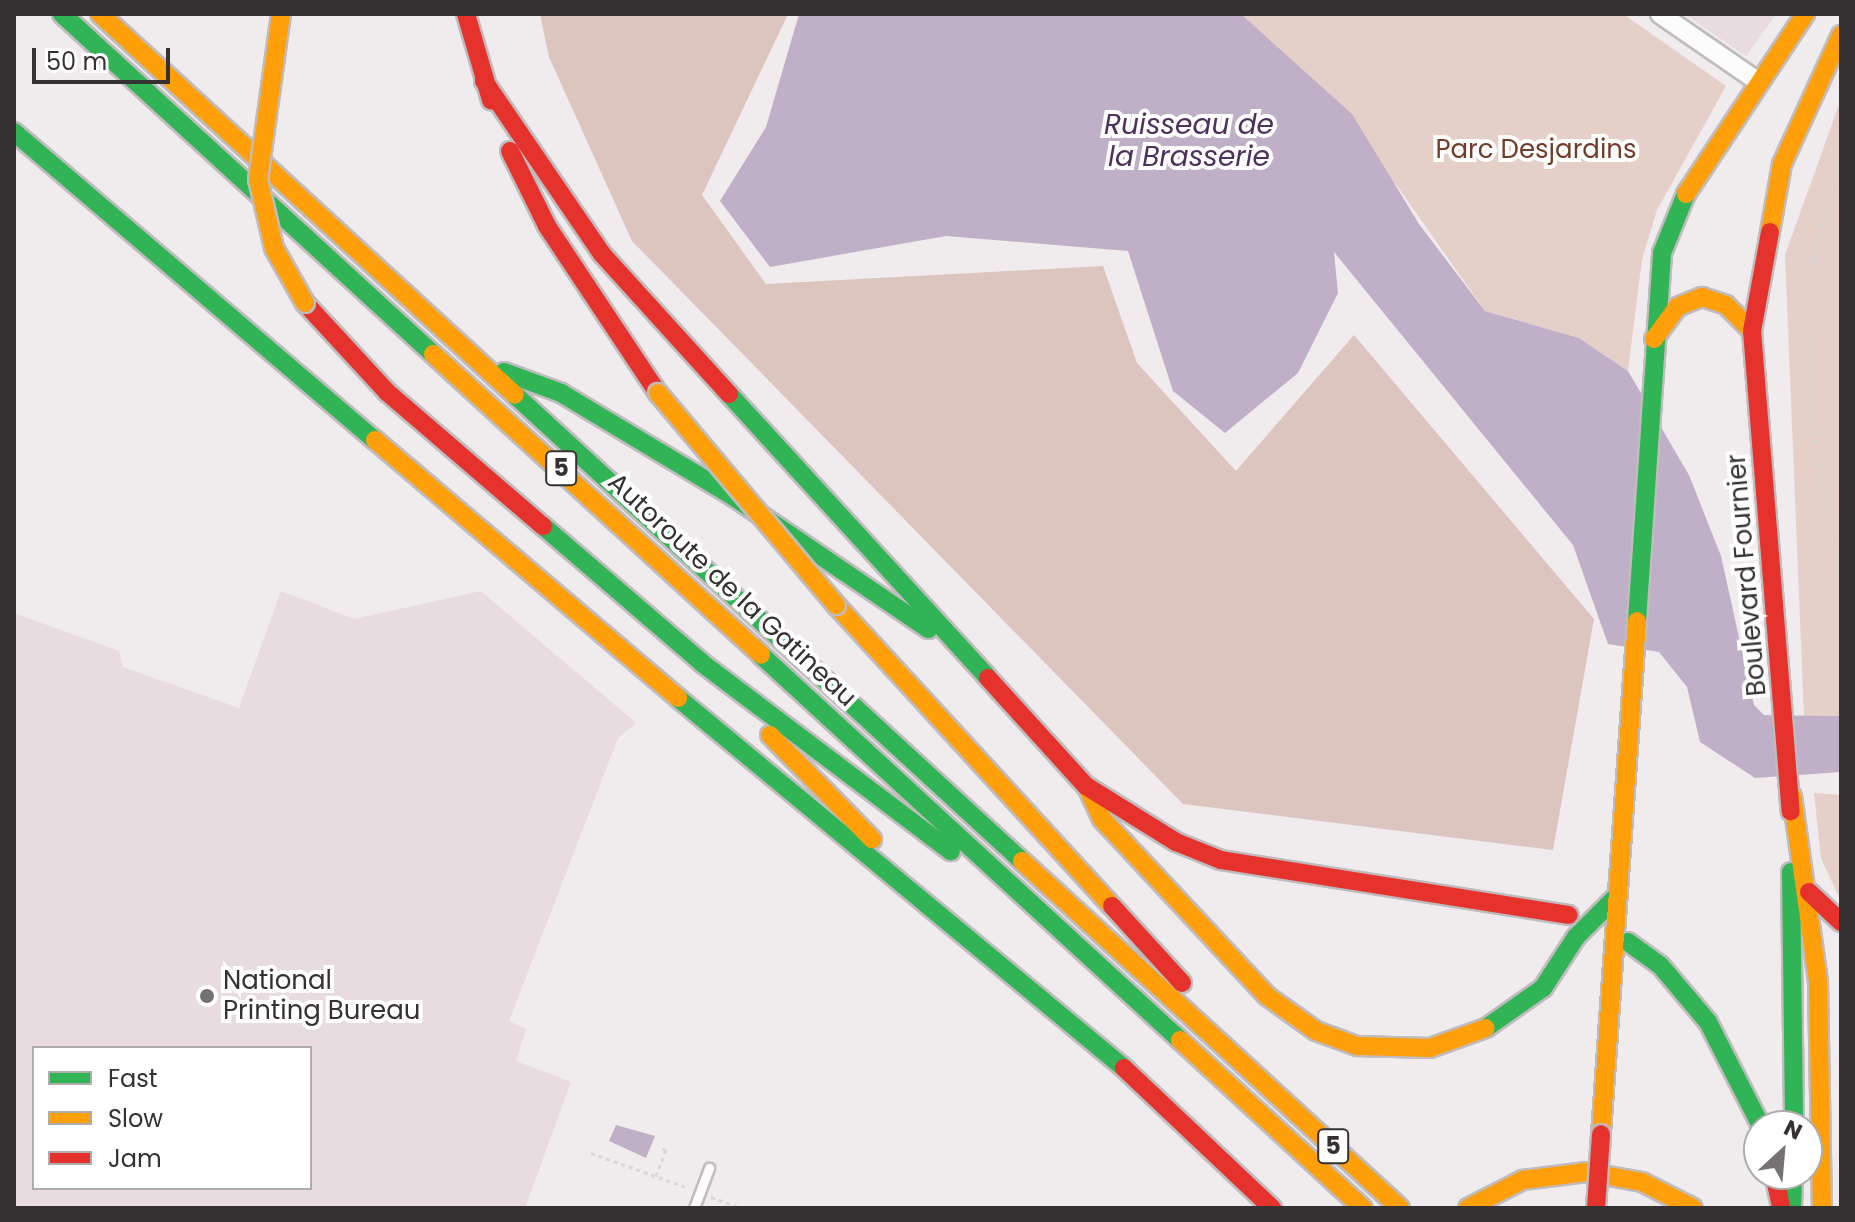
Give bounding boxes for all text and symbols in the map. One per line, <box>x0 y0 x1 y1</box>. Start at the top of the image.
scale bar <box>36 32 174 82</box>
text: 50 m <box>46 45 107 78</box>
water label: Ruisseau de la Brasserie <box>1104 108 1274 174</box>
park label: Parc Desjardins <box>1435 134 1637 166</box>
road number: 5 <box>545 448 577 488</box>
street label: Boulevard Fournier <box>1721 453 1773 697</box>
street label: Autoroute de la Gatineau <box>601 467 863 713</box>
place label: National Printing Bureau <box>223 965 420 1026</box>
marker: National Printing Bureau <box>198 987 216 1005</box>
legend <box>32 1046 312 1190</box>
text: Fast <box>108 1062 158 1095</box>
text: Slow <box>108 1102 163 1135</box>
north arrow <box>1743 1110 1823 1190</box>
text: N <box>1779 1112 1807 1147</box>
road number: 5 <box>1317 1126 1349 1166</box>
text: Jam <box>108 1142 162 1175</box>

